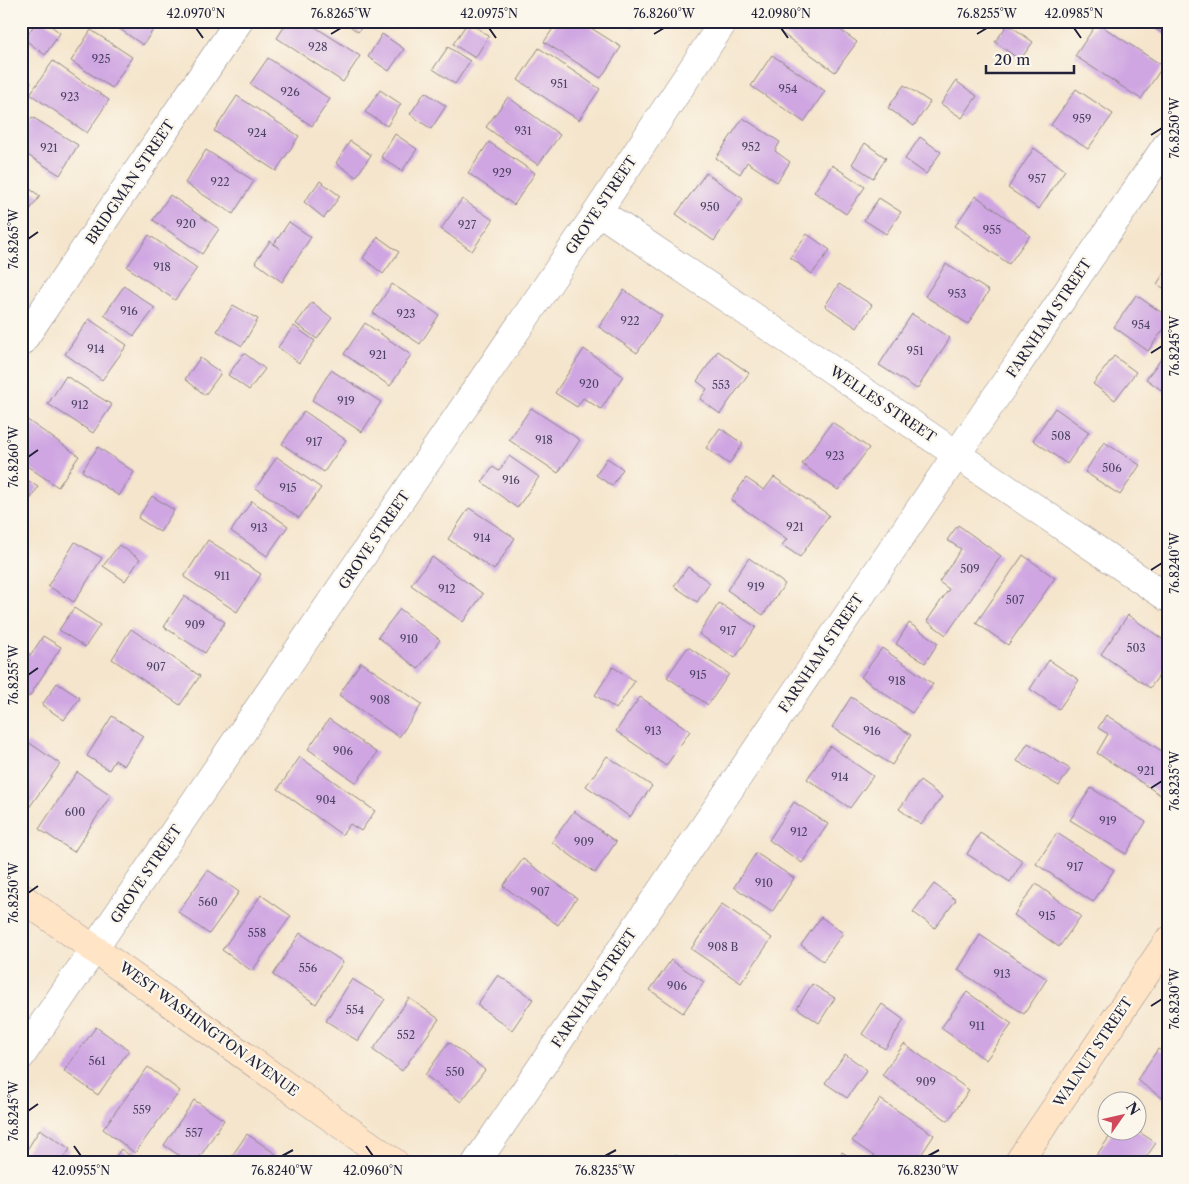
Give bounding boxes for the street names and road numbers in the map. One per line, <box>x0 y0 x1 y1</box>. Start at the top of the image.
street label: BRIDGMAN STREET <box>82 116 179 248</box>
street label: GROVE STREET <box>561 152 641 258</box>
street label: FARNHAM STREET <box>1003 255 1096 381</box>
street label: WELLES STREET <box>826 361 940 446</box>
street label: GROVE STREET <box>334 487 414 593</box>
street label: FARNHAM STREET <box>775 590 868 716</box>
street label: GROVE STREET <box>106 821 186 927</box>
street label: FARNHAM STREET <box>548 925 641 1051</box>
street label: WEST WASHINGTON AVENUE <box>115 957 302 1100</box>
street label: WALNUT STREET <box>1050 994 1136 1110</box>

